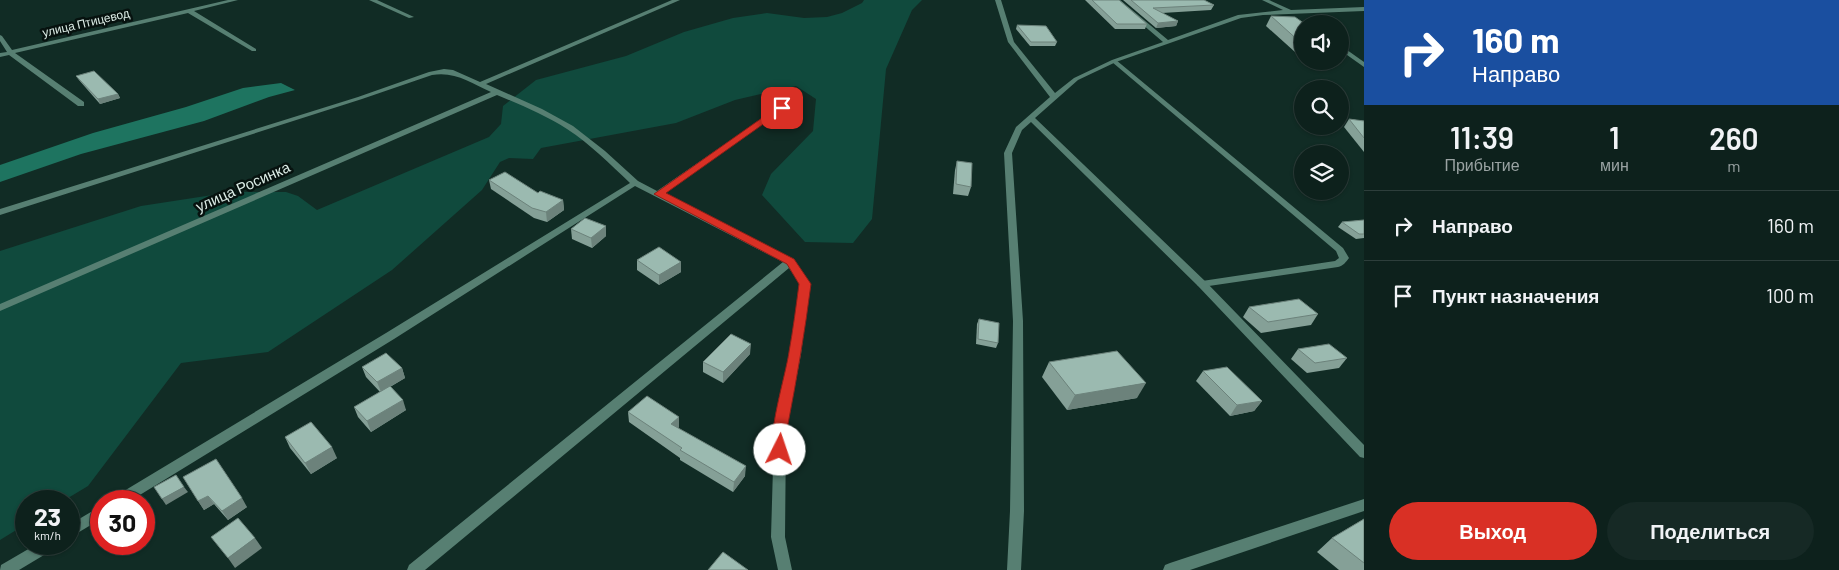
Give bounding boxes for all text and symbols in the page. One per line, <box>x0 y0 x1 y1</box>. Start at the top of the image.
street label: улица Птицевод <box>41 5 131 40</box>
map controls <box>1294 15 1349 200</box>
button: sound <box>1294 15 1349 70</box>
text: 160 m <box>1472 18 1559 60</box>
icon: right <box>1389 20 1454 85</box>
text: Направо <box>1472 60 1560 86</box>
button: search <box>1294 80 1349 135</box>
pin <box>761 87 803 129</box>
icon: arrive <box>768 94 796 122</box>
text: 11:39 <box>1450 119 1514 155</box>
text: 1 <box>1609 119 1620 155</box>
text: 260 <box>1709 120 1759 156</box>
button: layers <box>1294 145 1349 200</box>
text: Прибытие <box>1444 155 1520 174</box>
text: мин <box>1600 155 1629 174</box>
text: m <box>1727 156 1740 175</box>
street label: улица Росинка <box>193 157 293 215</box>
icon: right <box>1389 212 1417 240</box>
text: Направо <box>1432 214 1513 237</box>
text: 160 m <box>1767 214 1814 237</box>
icon: arrive <box>1389 282 1417 310</box>
text: Пункт назначения <box>1432 284 1599 307</box>
text: 100 m <box>1766 284 1814 307</box>
position arrow <box>753 423 805 475</box>
speed limit sign: 30 <box>90 490 155 555</box>
text: 23 <box>34 501 61 531</box>
button: Выход <box>1389 502 1597 560</box>
button: Поделиться <box>1607 502 1814 560</box>
text: km/h <box>34 528 61 542</box>

